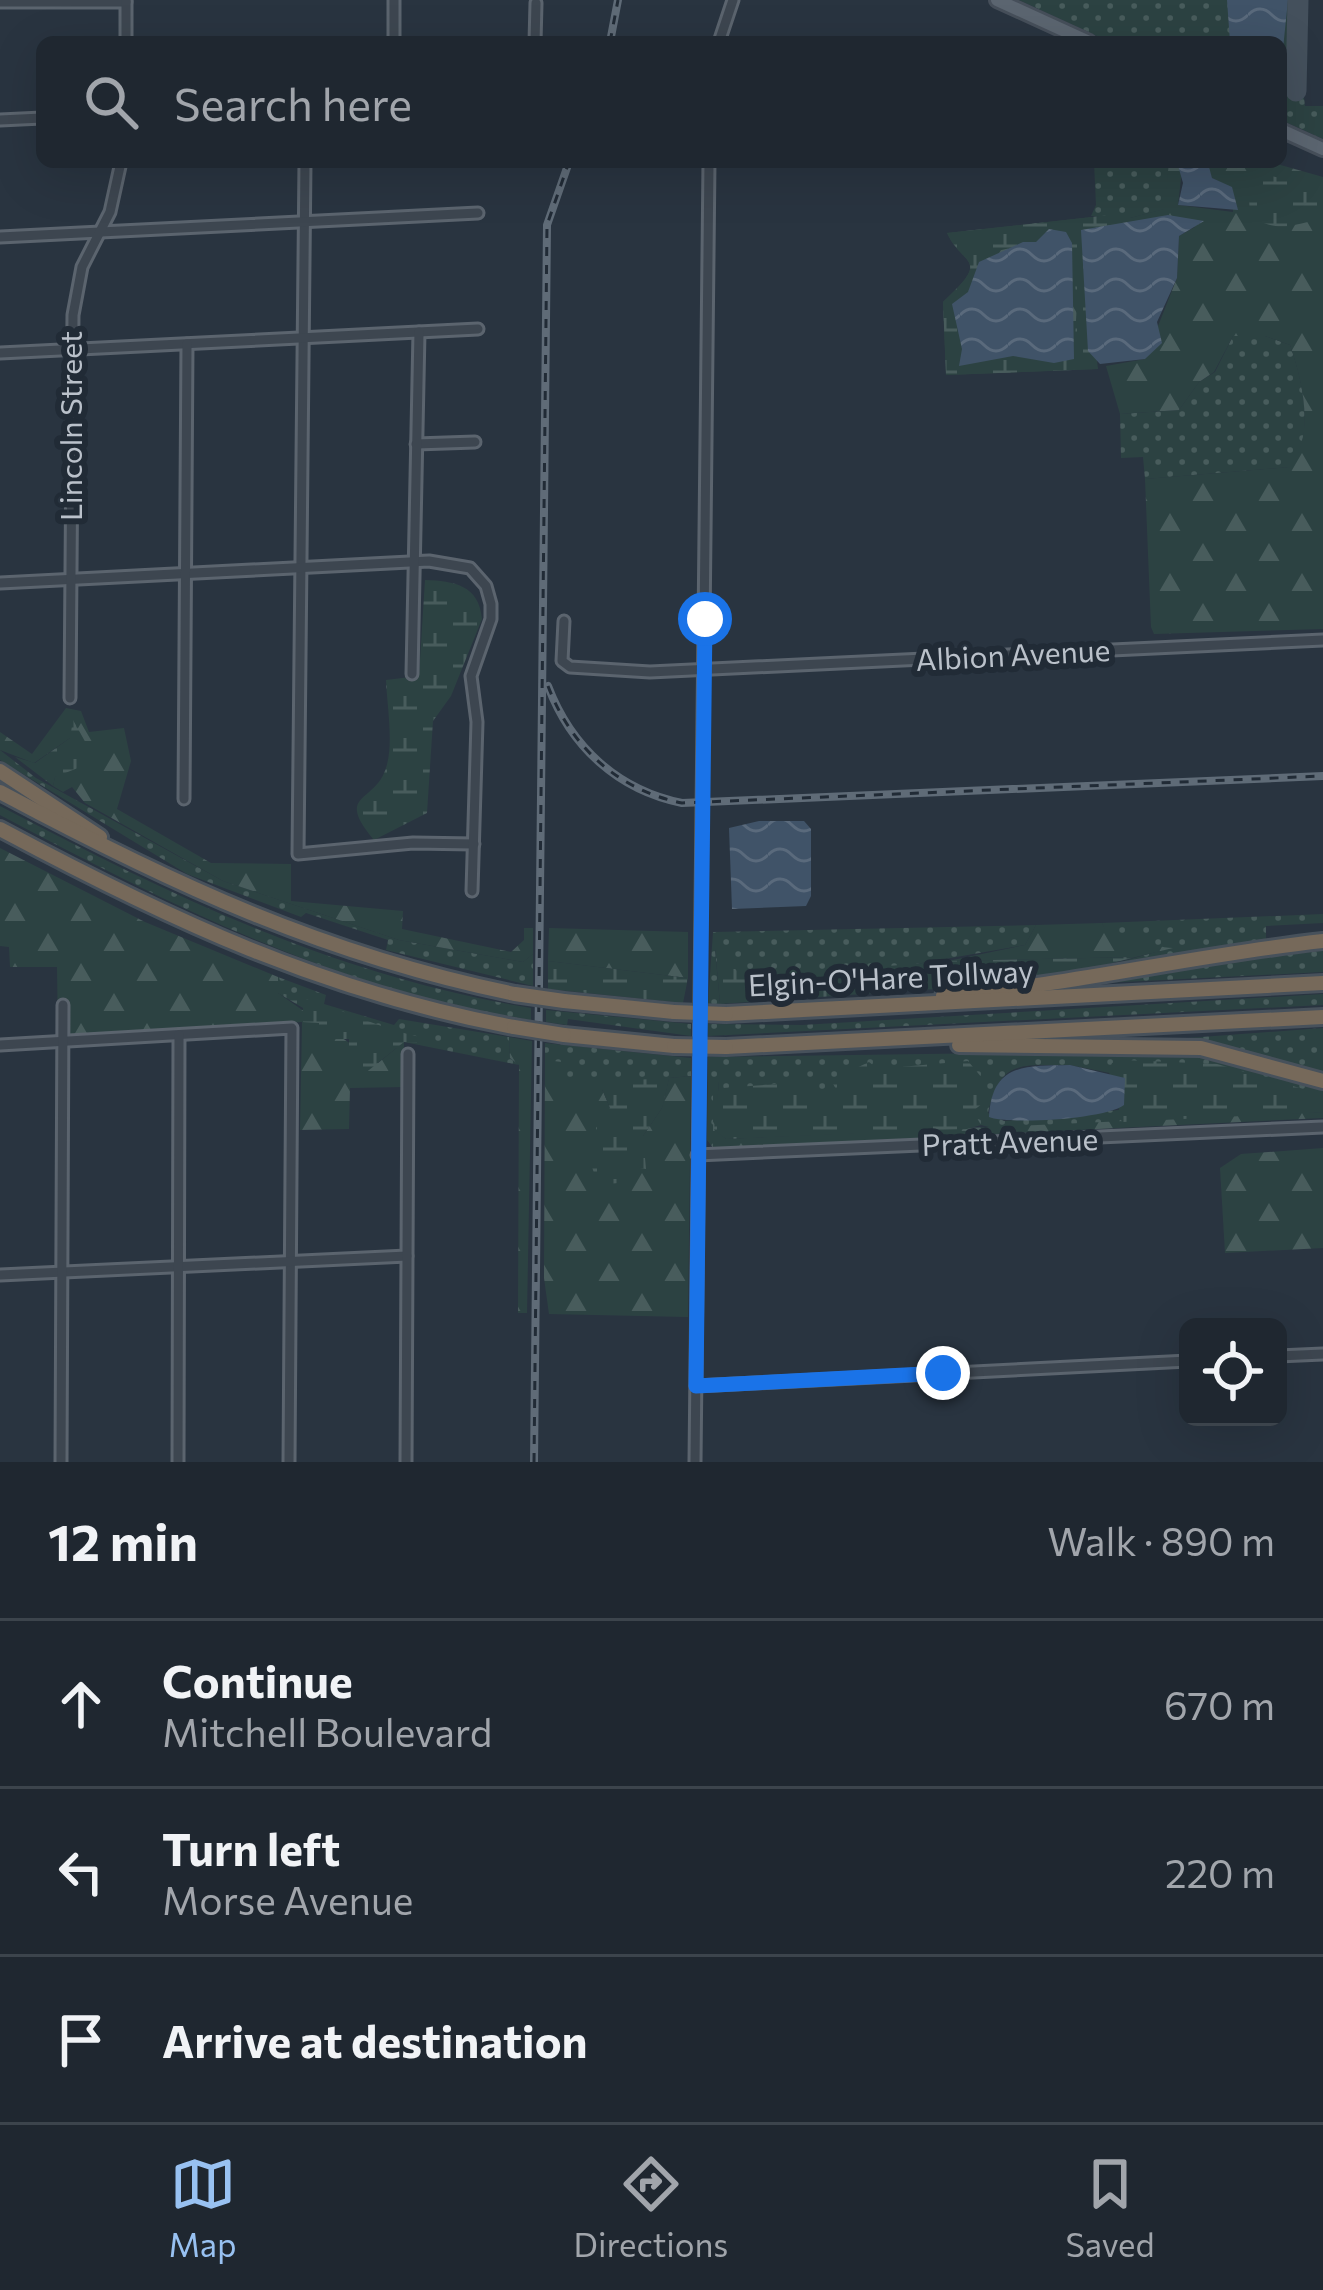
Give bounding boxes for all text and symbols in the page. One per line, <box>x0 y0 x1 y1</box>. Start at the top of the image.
search box <box>36 36 1287 168</box>
icon: search <box>78 69 144 135</box>
text: Search here <box>174 75 412 130</box>
street label: Lincoln Street <box>51 331 88 521</box>
route start <box>678 592 732 646</box>
street label: Albion Avenue <box>915 630 1111 677</box>
street label: Elgin-O'Hare Tollway <box>747 951 1035 1002</box>
street label: Pratt Avenue <box>921 1119 1099 1162</box>
map controls <box>1179 1318 1287 1426</box>
button: locate <box>1179 1318 1287 1426</box>
route end <box>916 1346 970 1400</box>
text: 12 min <box>48 1509 198 1572</box>
text: Walk · 890 m <box>1047 1516 1275 1564</box>
text: Continue <box>162 1652 353 1707</box>
icon: ahead <box>48 1671 114 1737</box>
text: 670 m <box>1164 1680 1275 1728</box>
text: Mitchell Boulevard <box>162 1707 492 1755</box>
text: Turn left <box>162 1820 340 1875</box>
icon: left <box>48 1839 114 1905</box>
text: 220 m <box>1165 1848 1275 1896</box>
text: Morse Avenue <box>162 1875 413 1923</box>
icon: arrive <box>48 2007 114 2073</box>
text: Arrive at destination <box>162 2012 588 2067</box>
tab: Map <box>169 2151 237 2264</box>
tab: Directions <box>574 2151 728 2264</box>
tab: Saved <box>1065 2151 1154 2264</box>

